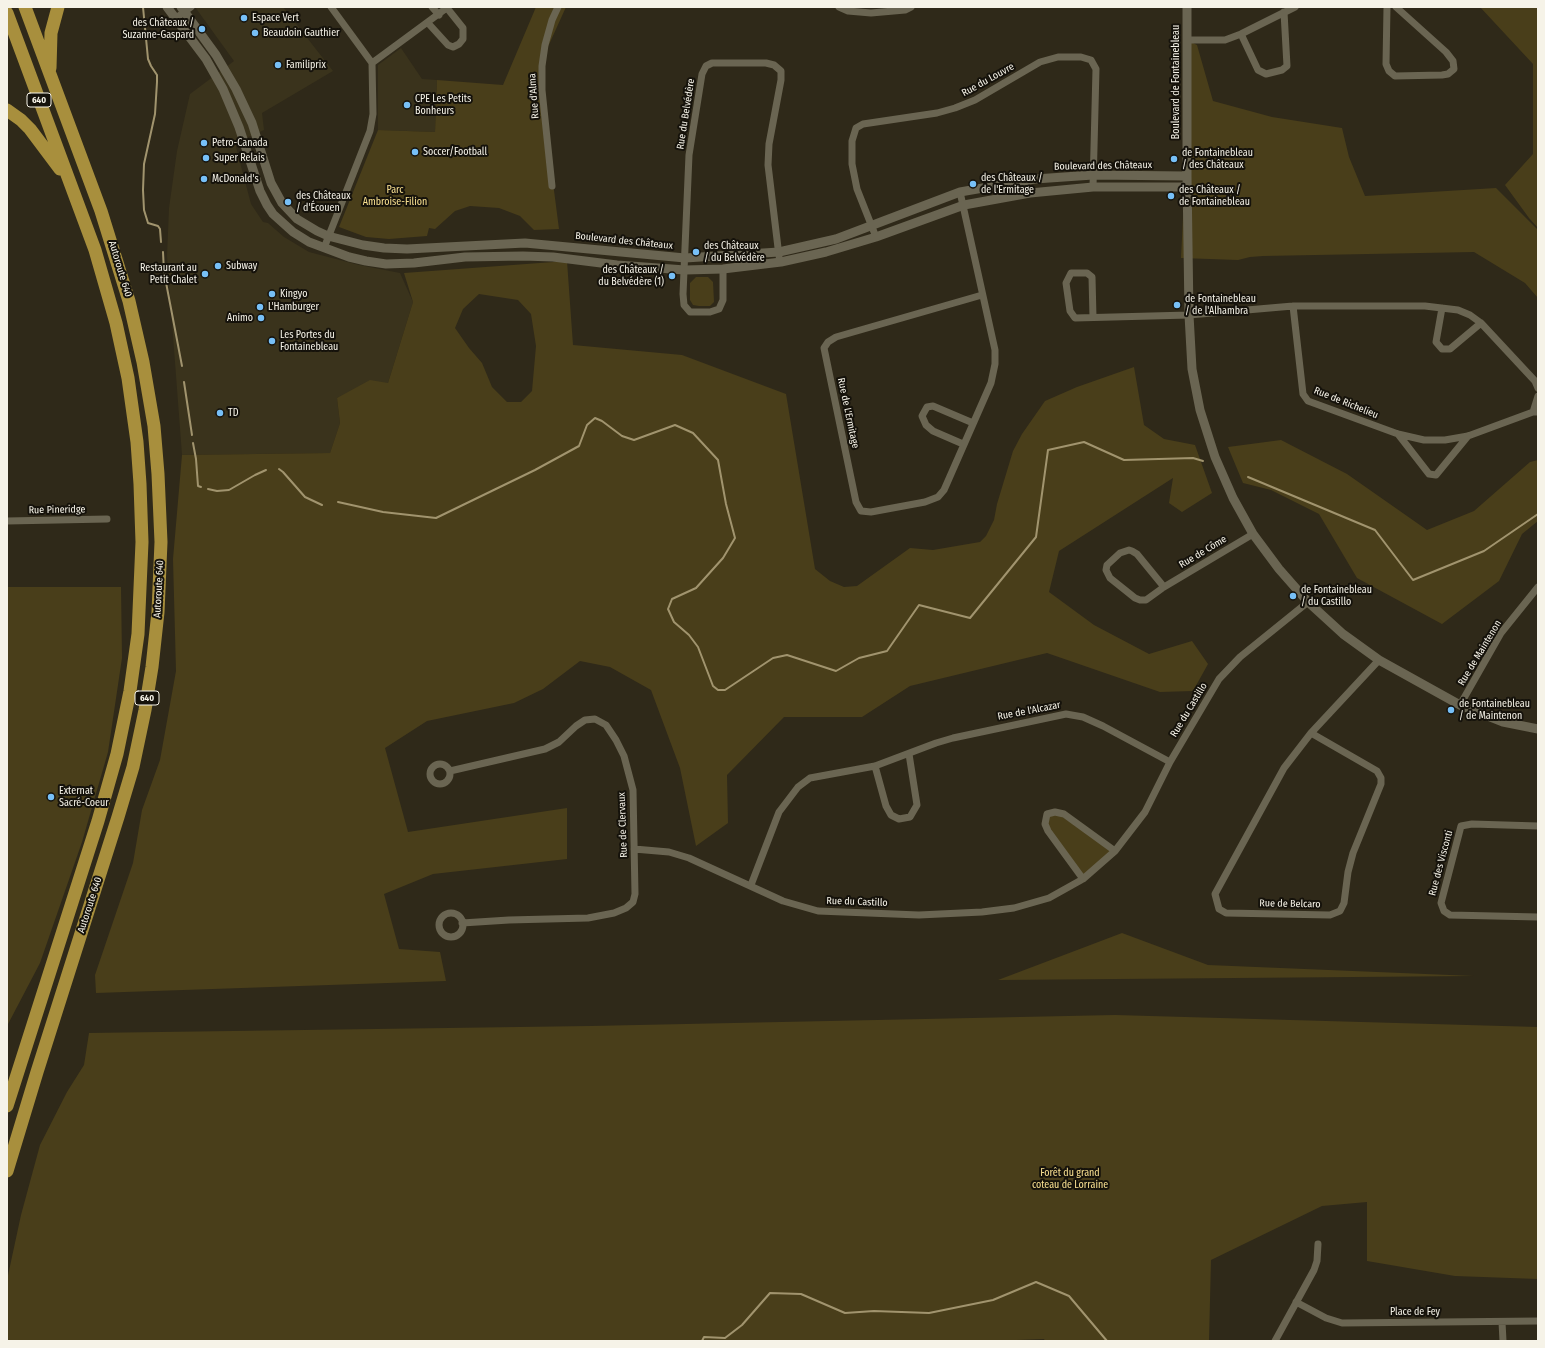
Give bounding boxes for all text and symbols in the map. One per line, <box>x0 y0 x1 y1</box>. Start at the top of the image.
place label: Espace Vert <box>252 12 299 24</box>
marker: Espace Vert <box>239 13 249 23</box>
place label: des Châteaux / Suzanne-Gaspard <box>122 17 194 40</box>
marker: des Châteaux / Suzanne-Gaspard <box>197 24 207 34</box>
street label: Boulevard de Fontainebleau <box>1170 25 1182 139</box>
place label: Beaudoin Gauthier <box>263 27 340 39</box>
marker: Beaudoin Gauthier <box>250 28 260 38</box>
place label: Familiprix <box>286 59 326 71</box>
marker: Familiprix <box>273 60 283 70</box>
street label: Rue du Louvre <box>960 61 1016 99</box>
street label: Rue d'Alma <box>526 73 542 119</box>
street label: Rue du Belvédère <box>674 78 698 150</box>
road number: 640 <box>27 93 51 107</box>
place label: CPE Les Petits Bonheurs <box>415 93 471 116</box>
marker: CPE Les Petits Bonheurs <box>402 100 412 110</box>
place label: Petro-Canada <box>212 137 268 149</box>
marker: Petro-Canada <box>199 138 209 148</box>
place label: Soccer/Football <box>423 146 487 158</box>
marker: Soccer/Football <box>410 147 420 157</box>
place label: de Fontainebleau / des Châteaux <box>1182 147 1253 170</box>
place label: Super Relais <box>214 152 265 164</box>
marker: Super Relais <box>201 153 211 163</box>
marker: de Fontainebleau / des Châteaux <box>1169 154 1179 164</box>
street label: Boulevard des Châteaux <box>1054 159 1152 173</box>
place label: des Châteaux / de l'Ermitage <box>981 172 1043 196</box>
place label: McDonald's <box>212 173 259 185</box>
marker: McDonald's <box>199 174 209 184</box>
marker: des Châteaux / de l'Ermitage <box>968 179 978 189</box>
park label: Parc Ambroise-Filion <box>363 184 427 208</box>
place label: des Châteaux / de Fontainebleau <box>1179 184 1250 208</box>
place label: des Châteaux / d'Écouen <box>296 190 351 214</box>
marker: des Châteaux / de Fontainebleau <box>1166 191 1176 201</box>
marker: des Châteaux / d'Écouen <box>283 197 293 207</box>
street label: Boulevard des Châteaux <box>575 230 673 252</box>
street label: Autoroute 640 <box>106 240 134 298</box>
place label: des Châteaux / du Belvédère <box>704 240 765 264</box>
marker: des Châteaux / du Belvédère <box>691 247 701 257</box>
place label: Subway <box>226 260 257 272</box>
marker: Subway <box>213 261 223 271</box>
place label: Restaurant au Petit Chalet <box>140 262 197 286</box>
place label: des Châteaux / du Belvédère (1) <box>598 264 664 288</box>
marker: Restaurant au Petit Chalet <box>200 269 210 279</box>
marker: des Châteaux / du Belvédère (1) <box>667 271 677 281</box>
place label: Kingyo <box>280 288 307 300</box>
marker: Kingyo <box>267 289 277 299</box>
place label: de Fontainebleau / de l'Alhambra <box>1185 293 1256 316</box>
marker: de Fontainebleau / de l'Alhambra <box>1172 300 1182 310</box>
place label: L'Hamburger <box>268 301 319 313</box>
marker: L'Hamburger <box>255 302 265 312</box>
place label: Animo <box>227 312 253 324</box>
marker: Animo <box>256 313 266 323</box>
place label: Les Portes du Fontainebleau <box>280 329 338 352</box>
marker: Les Portes du Fontainebleau <box>267 336 277 346</box>
street label: Rue de L'Ermitage <box>835 377 861 449</box>
street label: Rue de Richelieu <box>1312 385 1380 421</box>
place label: TD <box>228 407 238 419</box>
marker: TD <box>215 408 225 418</box>
street label: Rue Pineridge <box>29 504 85 516</box>
street label: Rue de Côme <box>1177 533 1229 571</box>
street label: Autoroute 640 <box>151 560 167 618</box>
place label: de Fontainebleau / du Castillo <box>1301 584 1372 608</box>
marker: de Fontainebleau / du Castillo <box>1288 591 1298 601</box>
street label: Rue de Maintenon <box>1456 618 1504 688</box>
street label: Rue du Castillo <box>1168 681 1210 739</box>
road number: 640 <box>135 691 159 705</box>
place label: de Fontainebleau / de Maintenon <box>1459 698 1530 722</box>
street label: Rue de l'Alcazar <box>996 699 1062 723</box>
marker: de Fontainebleau / de Maintenon <box>1446 705 1456 715</box>
place label: Externat Sacré-Coeur <box>59 785 109 808</box>
marker: Externat Sacré-Coeur <box>46 792 56 802</box>
street label: Rue de Clervaux <box>616 792 630 858</box>
street label: Rue des Visconti <box>1427 829 1455 897</box>
street label: Autoroute 640 <box>75 876 105 934</box>
street label: Rue du Castillo <box>826 895 888 909</box>
street label: Rue de Belcaro <box>1259 897 1321 911</box>
park label: Forêt du grand coteau de Lorraine <box>1032 1167 1108 1190</box>
street label: Place de Fey <box>1390 1306 1440 1318</box>

